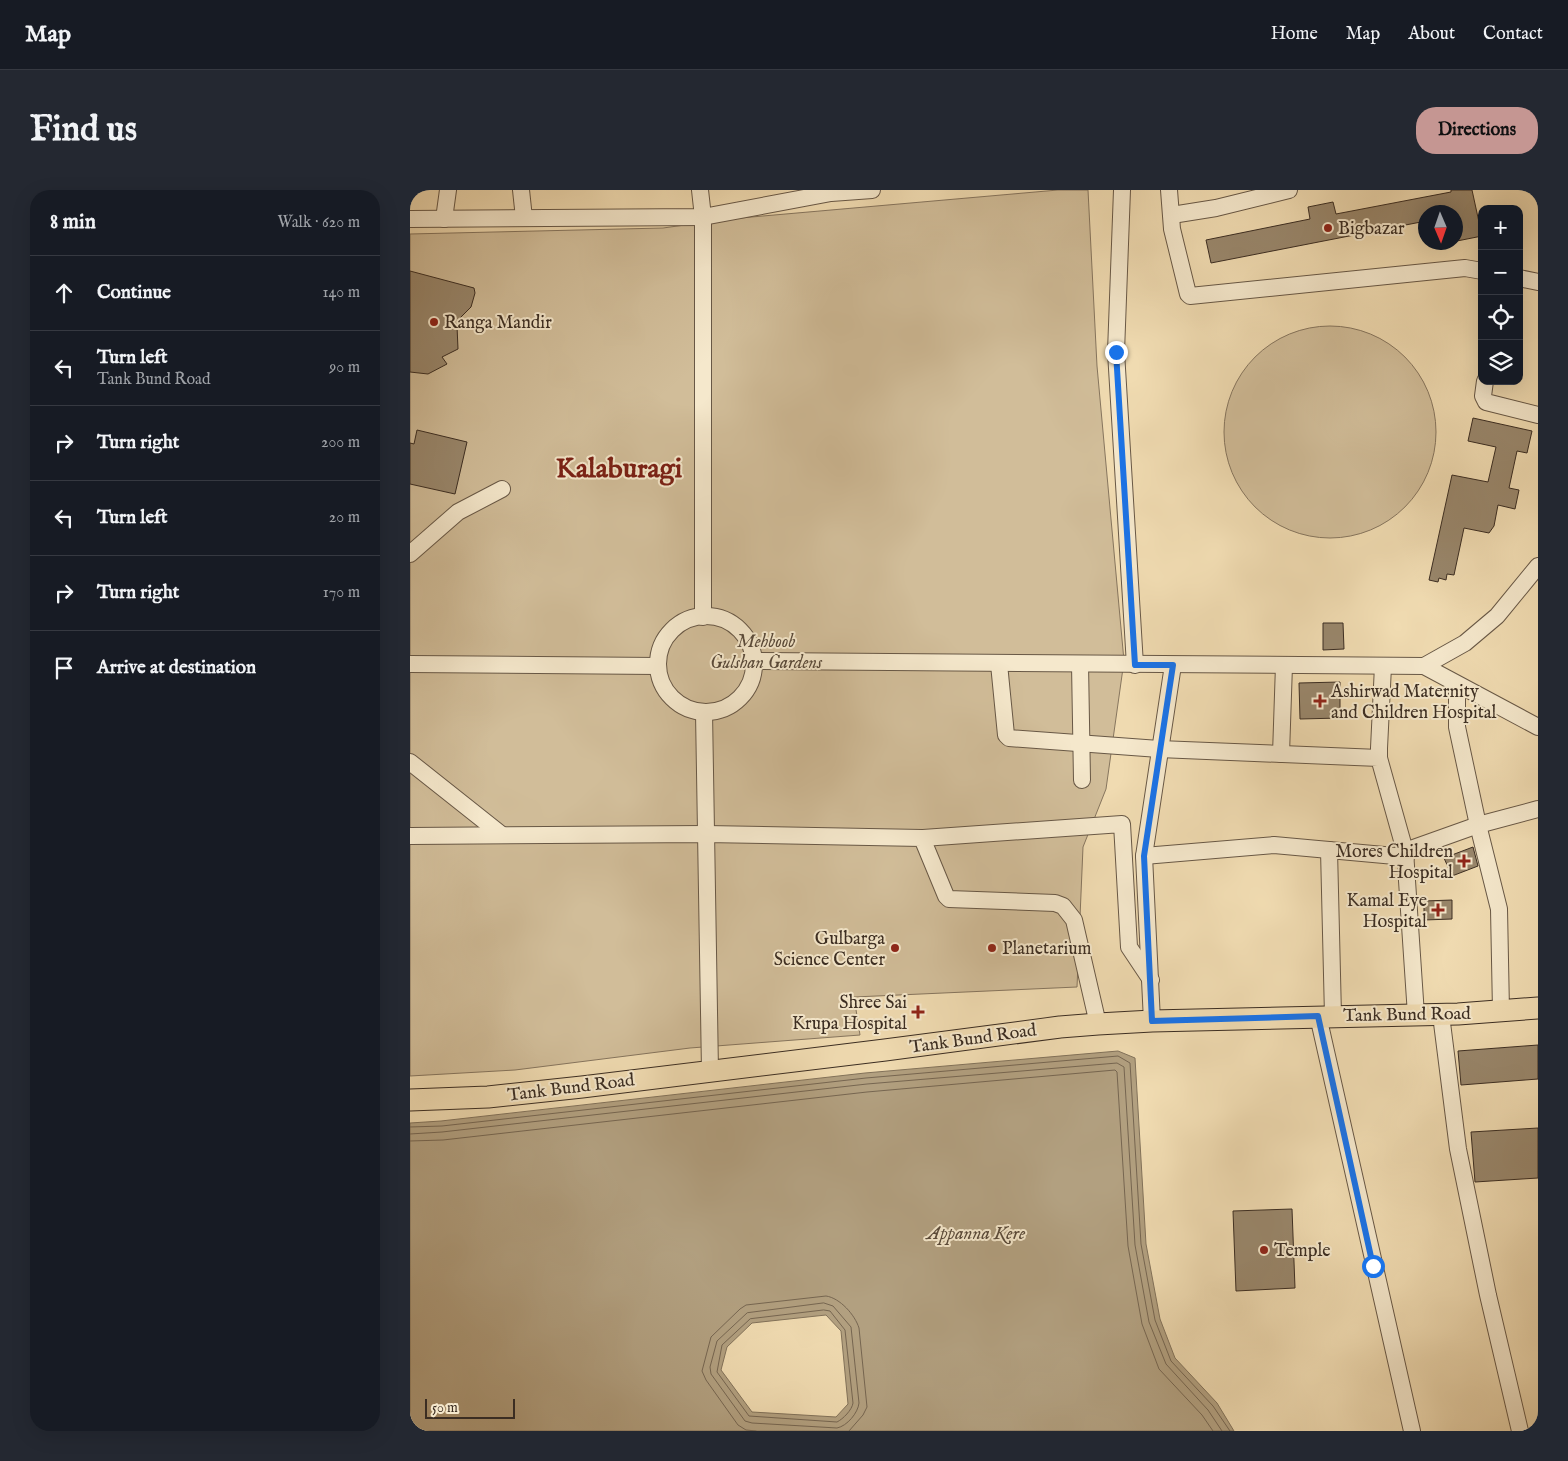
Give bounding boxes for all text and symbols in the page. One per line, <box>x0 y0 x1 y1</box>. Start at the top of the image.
text: Map <box>25 19 71 50</box>
text: Home <box>1271 23 1318 46</box>
text: Map <box>1346 23 1380 46</box>
text: About <box>1408 23 1455 46</box>
text: Contact <box>1483 23 1543 46</box>
button: Directions <box>1416 107 1538 154</box>
text: Find us <box>30 108 137 153</box>
north arrow <box>1418 205 1463 250</box>
map controls <box>1478 205 1523 385</box>
button: + <box>1478 205 1523 250</box>
text: 8 min <box>50 209 96 236</box>
text: Walk · 620 m <box>277 213 360 233</box>
place label: Bigbazar <box>1338 218 1405 241</box>
marker: Bigbazar <box>1322 222 1334 234</box>
button: − <box>1478 250 1523 295</box>
icon: ahead <box>50 279 78 307</box>
text: Continue <box>97 281 171 305</box>
text: 140 m <box>322 283 360 303</box>
button: locate <box>1478 295 1523 340</box>
place label: Ranga Mandir <box>444 312 552 335</box>
marker: Ranga Mandir <box>428 316 440 328</box>
button: layers <box>1478 340 1523 385</box>
route end <box>1105 341 1128 364</box>
text: Turn left <box>97 346 168 370</box>
icon: left <box>50 354 78 382</box>
text: 90 m <box>329 358 360 378</box>
text: Tank Bund Road <box>97 370 211 390</box>
icon: right <box>50 429 78 457</box>
text: Turn right <box>97 431 179 455</box>
text: 200 m <box>321 433 360 453</box>
district label: Kalaburagi <box>556 452 683 487</box>
icon: left <box>50 504 78 532</box>
text: Turn left <box>97 506 168 530</box>
text: 20 m <box>329 508 360 528</box>
icon: right <box>50 579 78 607</box>
text: Turn right <box>97 581 179 605</box>
text: 170 m <box>323 583 360 603</box>
park label: Mehboob Gulshan Gardens <box>710 631 823 675</box>
icon: arrive <box>50 654 78 682</box>
text: Arrive at destination <box>97 656 256 680</box>
place label: Ashirwad Maternity and Children Hospital <box>1330 681 1497 725</box>
marker: Ashirwad Maternity and Children Hospital <box>1313 694 1327 708</box>
place label: Mores Children Hospital <box>1335 841 1453 885</box>
marker: Mores Children Hospital <box>1457 854 1471 868</box>
place label: Kamal Eye Hospital <box>1347 890 1427 934</box>
marker: Kamal Eye Hospital <box>1431 903 1445 917</box>
place label: Gulbarga Science Center <box>774 928 885 972</box>
place label: Planetarium <box>1002 938 1092 961</box>
marker: Gulbarga Science Center <box>889 942 901 954</box>
marker: Planetarium <box>986 942 998 954</box>
place label: Shree Sai Krupa Hospital <box>792 992 907 1036</box>
street label: Tank Bund Road <box>1343 1003 1471 1028</box>
marker: Shree Sai Krupa Hospital <box>911 1005 925 1019</box>
street label: Tank Bund Road <box>908 1019 1038 1060</box>
street label: Tank Bund Road <box>506 1069 636 1108</box>
water label: Appanna Kere <box>925 1222 1026 1246</box>
place label: Temple <box>1274 1240 1331 1263</box>
marker: Temple <box>1258 1244 1270 1256</box>
route start <box>1362 1255 1385 1278</box>
scale bar <box>425 1396 515 1419</box>
text: 50 m <box>432 1399 458 1417</box>

